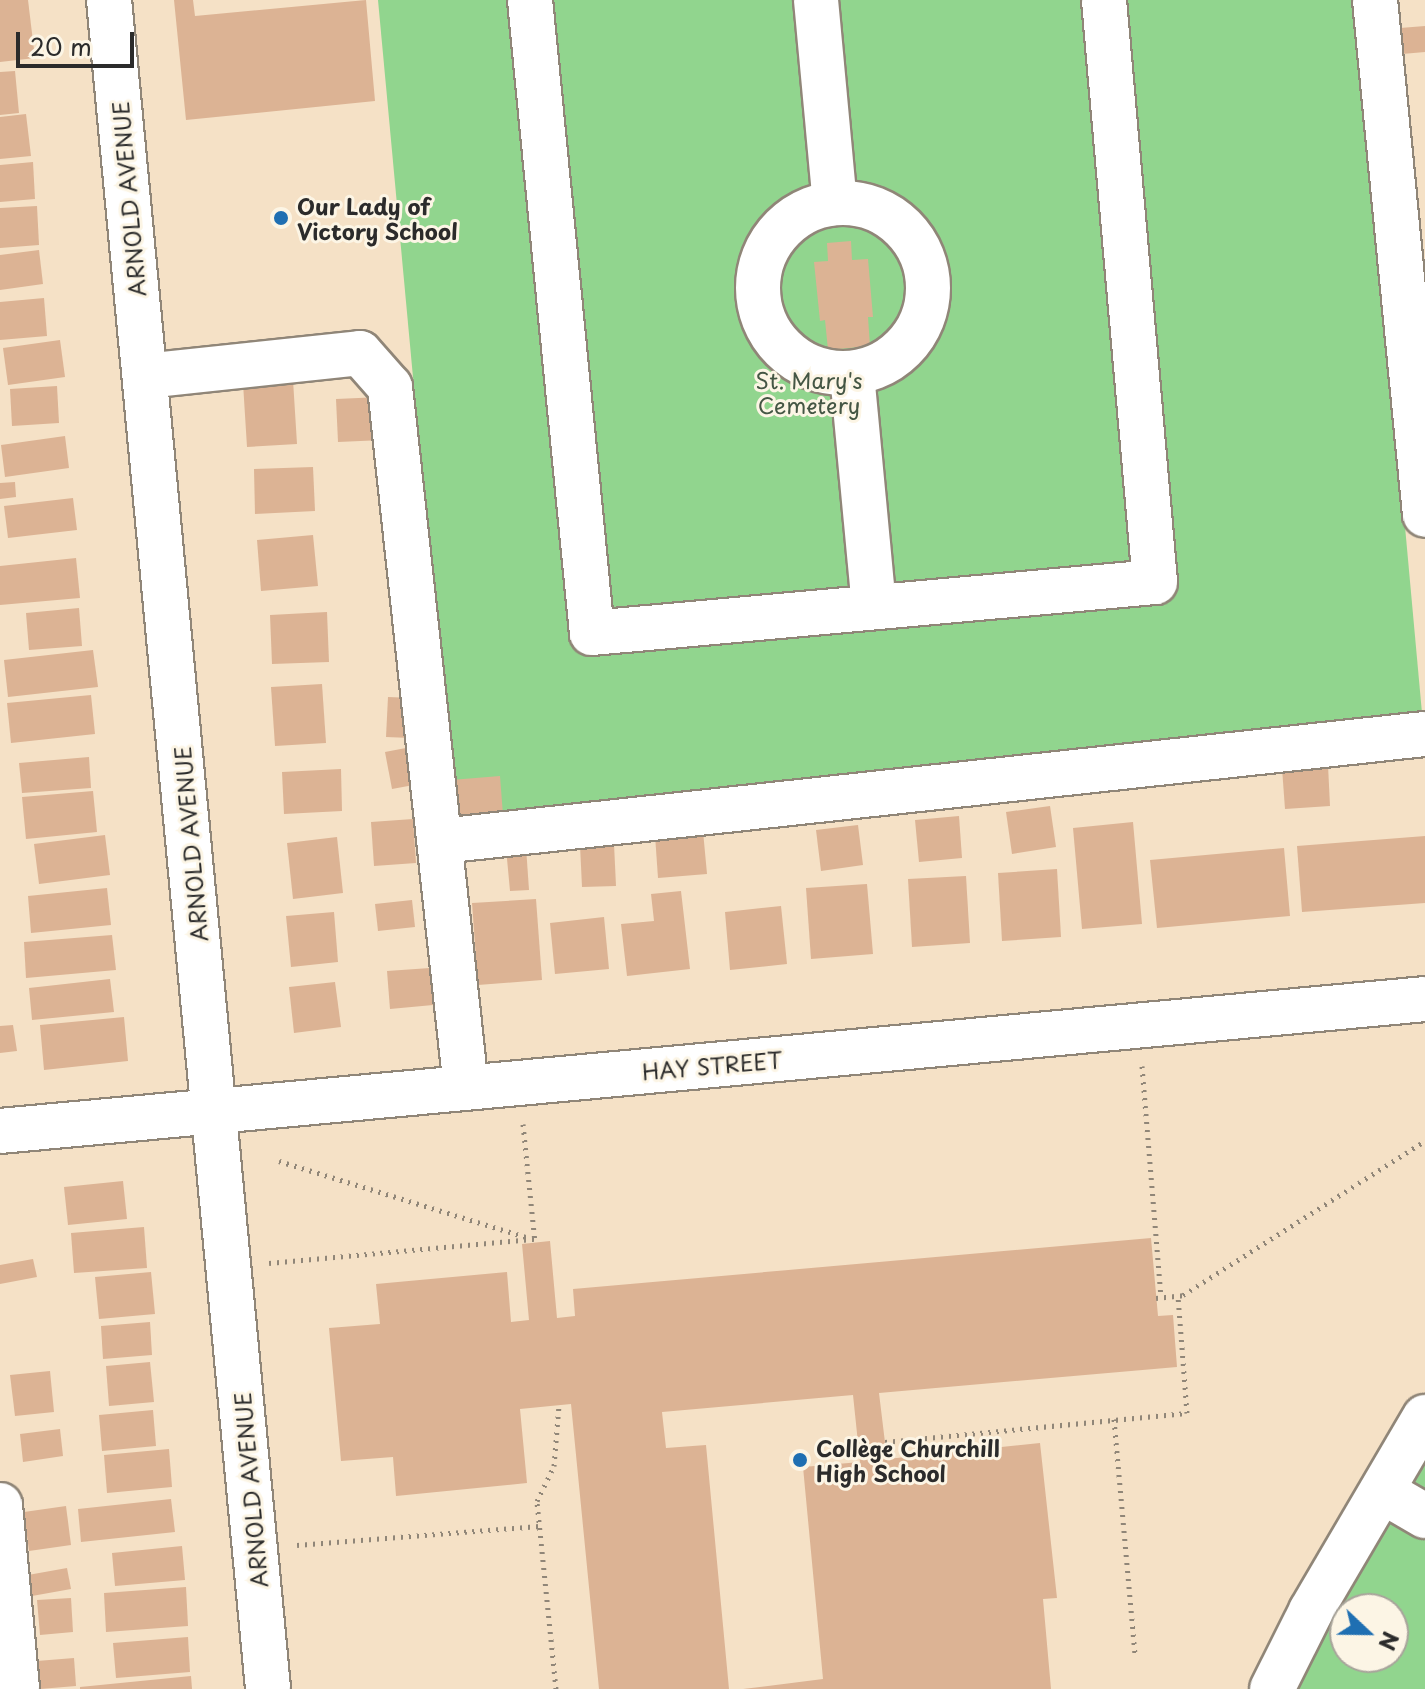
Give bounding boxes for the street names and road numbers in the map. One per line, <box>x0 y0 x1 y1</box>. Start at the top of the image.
street label: ARNOLD AVENUE <box>106 100 150 298</box>
street label: ARNOLD AVENUE <box>168 745 212 943</box>
street label: HAY STREET <box>641 1046 783 1084</box>
street label: ARNOLD AVENUE <box>228 1391 272 1589</box>

